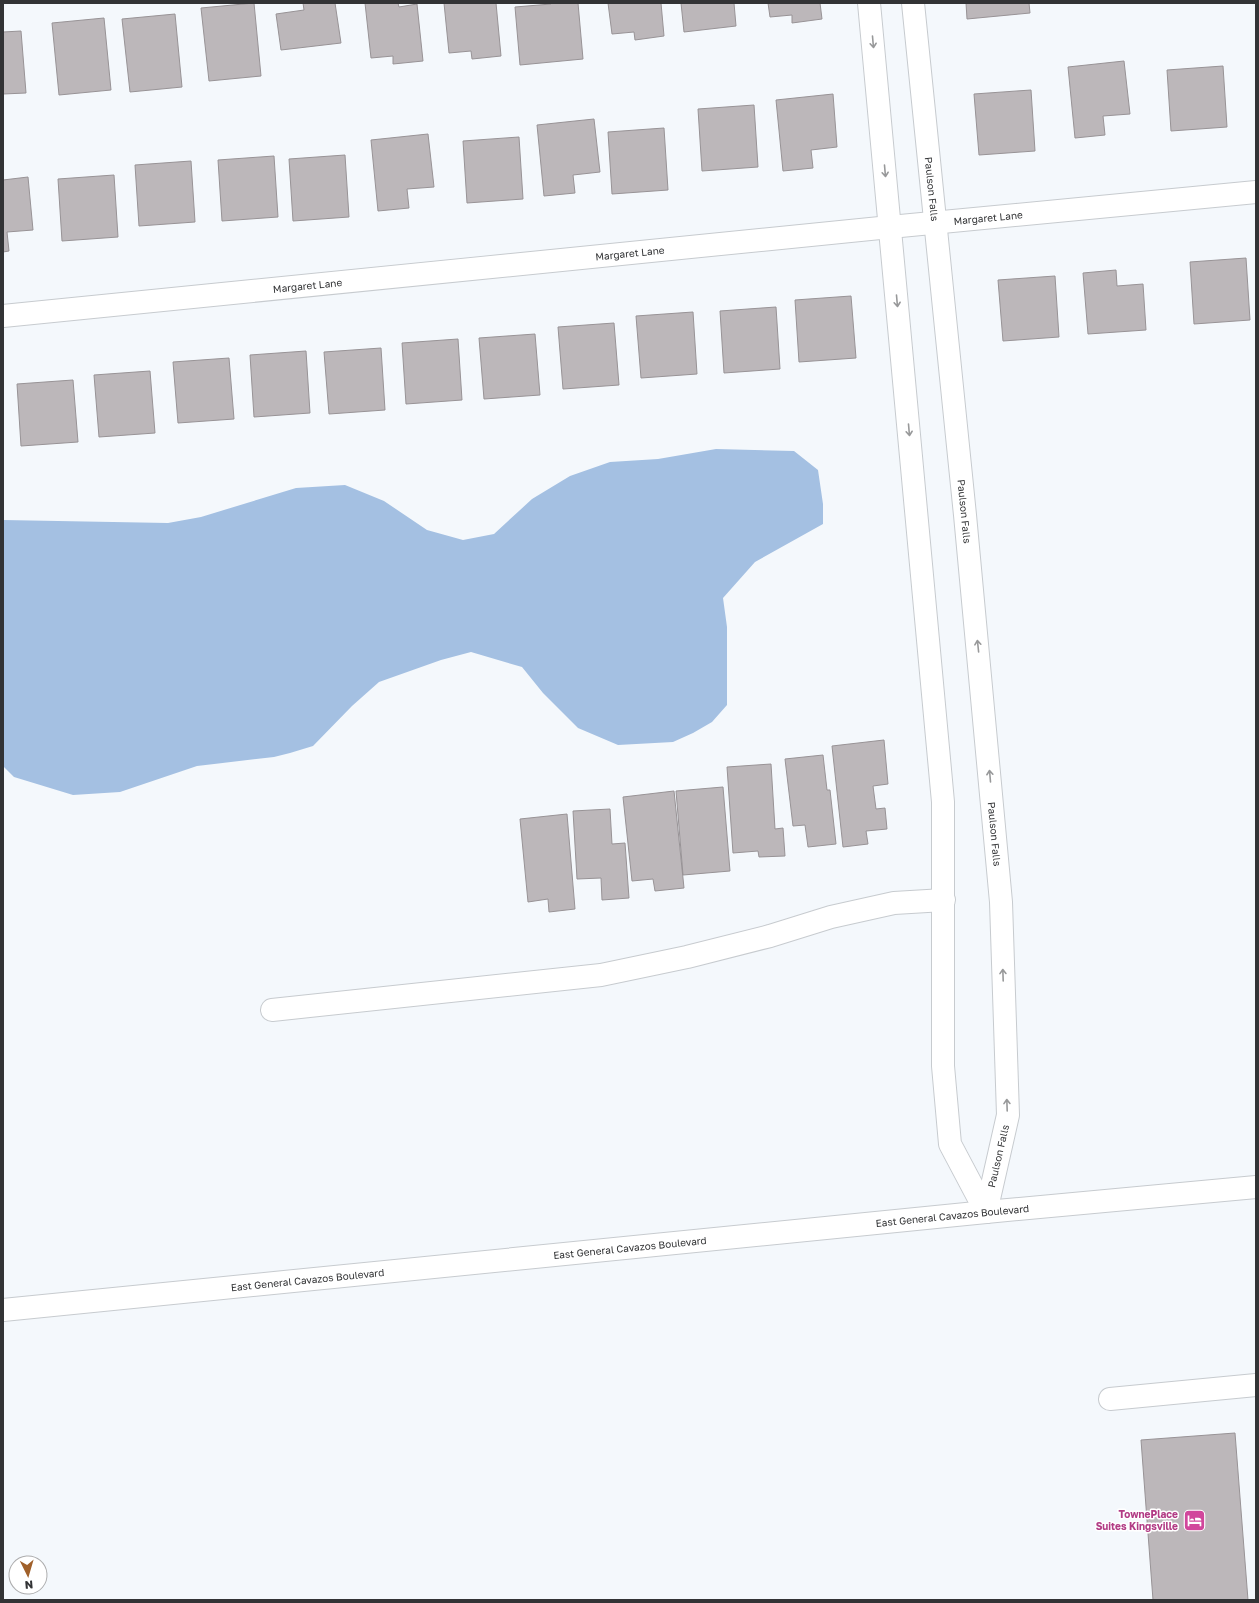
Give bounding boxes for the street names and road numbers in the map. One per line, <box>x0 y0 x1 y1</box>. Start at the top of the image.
street label: Paulson Falls <box>923 156 941 222</box>
street label: Margaret Lane <box>953 208 1023 227</box>
street label: Margaret Lane <box>595 244 665 263</box>
street label: Margaret Lane <box>272 276 343 295</box>
street label: Paulson Falls <box>955 479 974 544</box>
street label: Paulson Falls <box>986 801 1004 867</box>
street label: Paulson Falls <box>985 1123 1011 1189</box>
street label: East General Cavazos Boulevard <box>875 1202 1030 1229</box>
street label: East General Cavazos Boulevard <box>553 1234 707 1261</box>
street label: East General Cavazos Boulevard <box>230 1266 385 1293</box>

